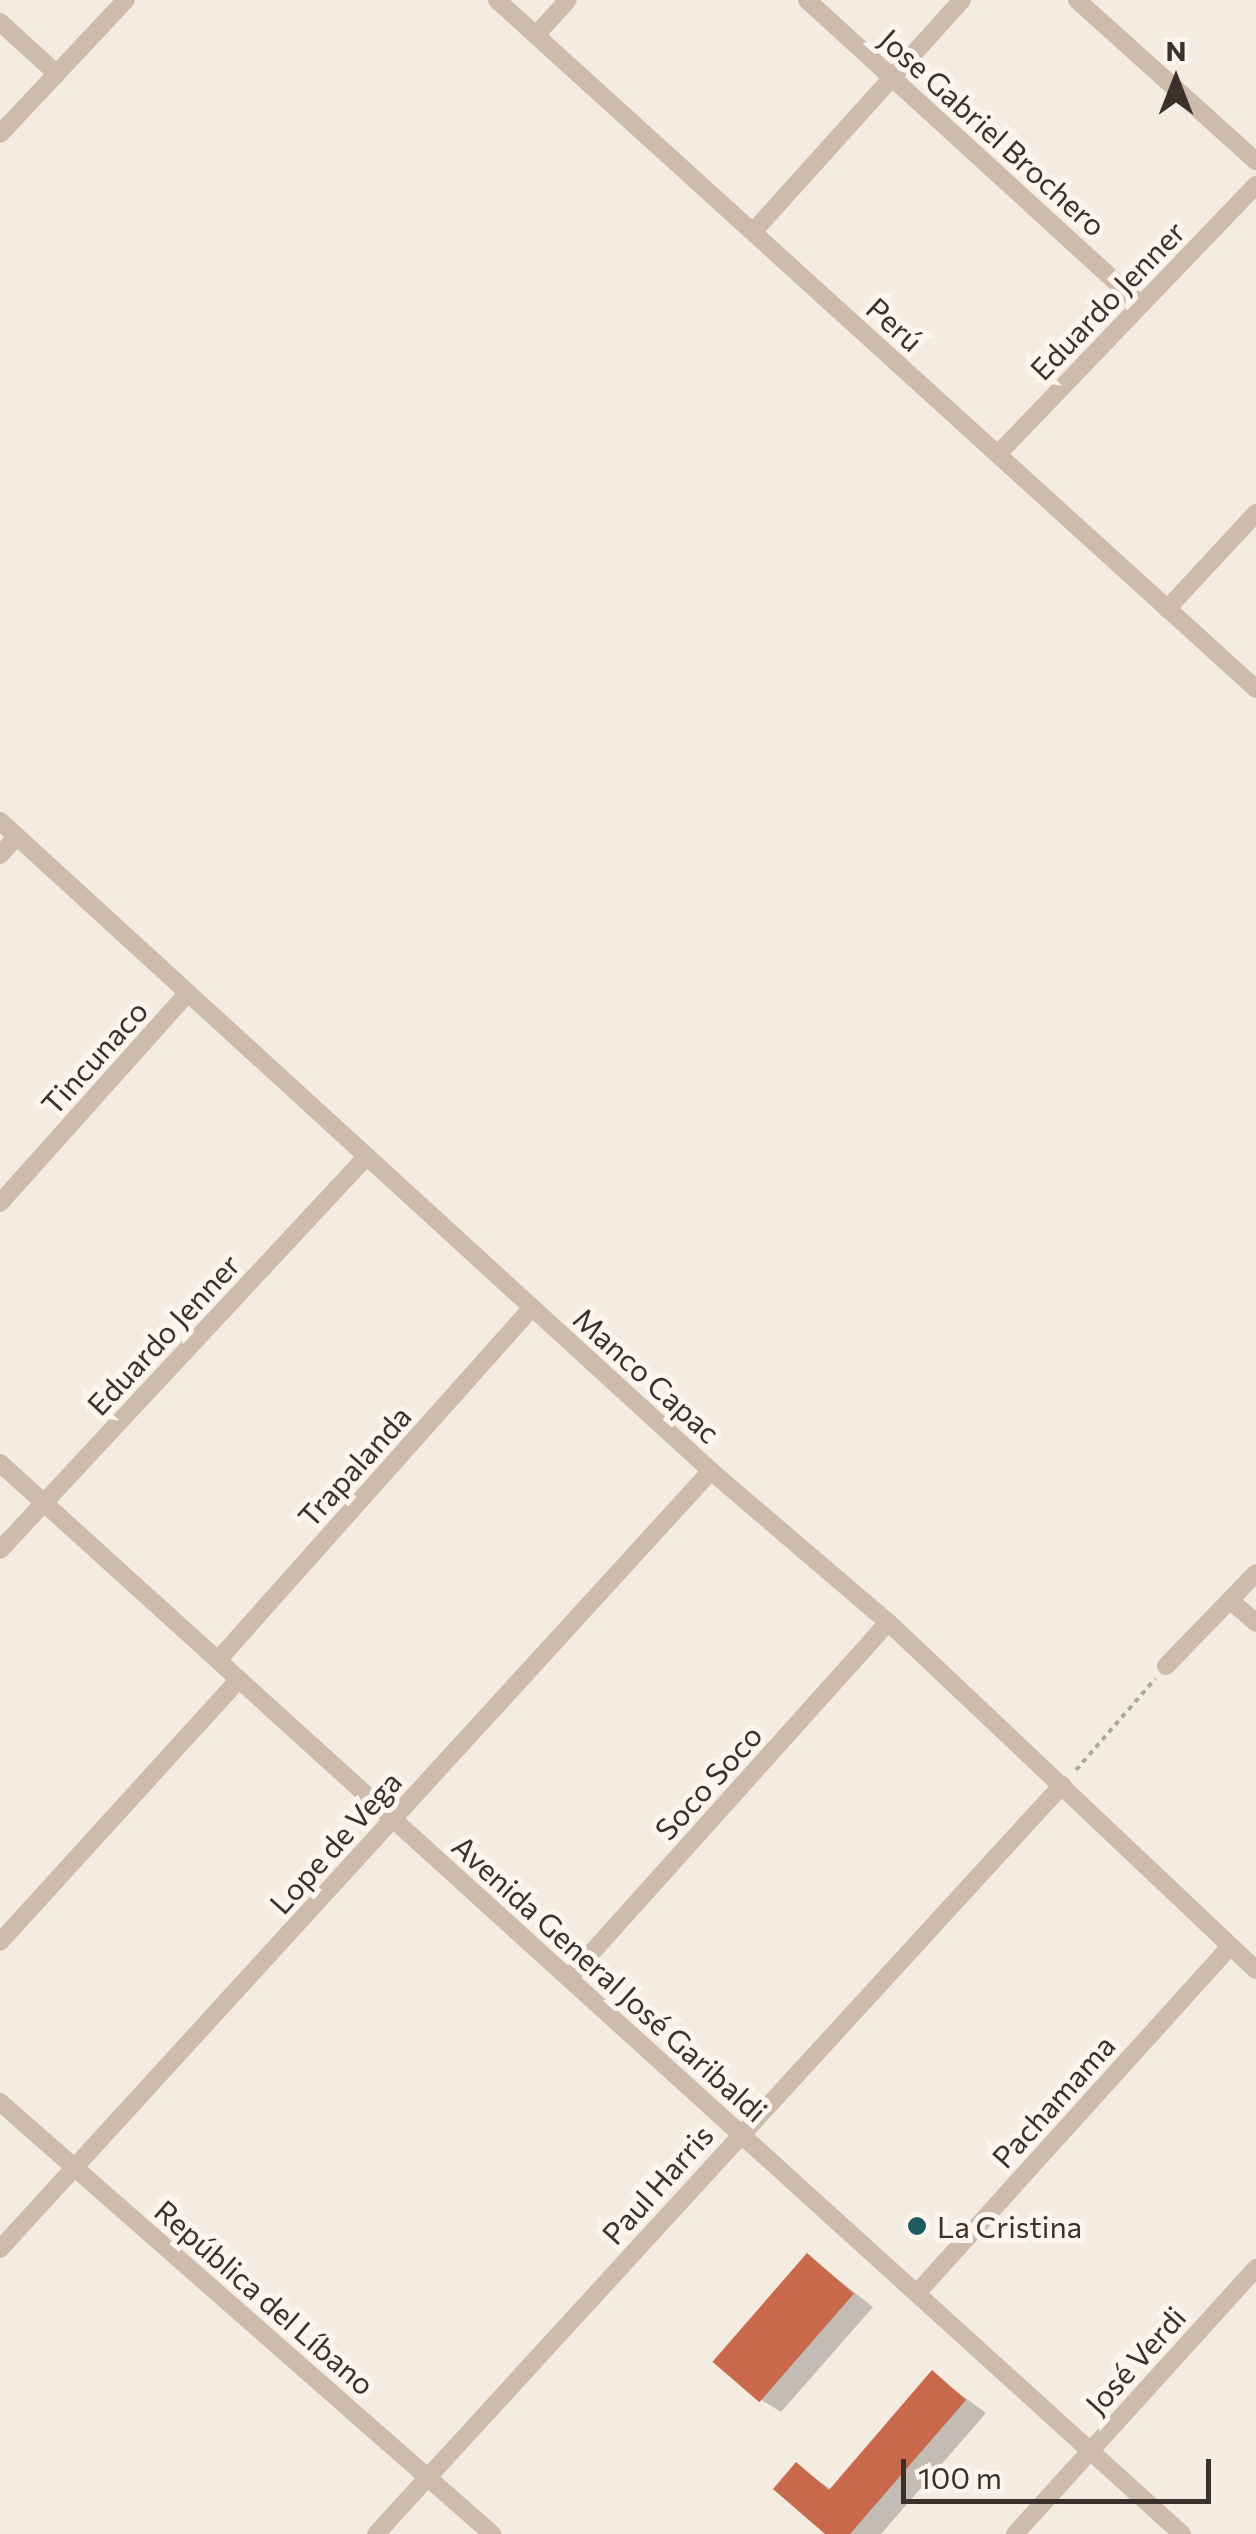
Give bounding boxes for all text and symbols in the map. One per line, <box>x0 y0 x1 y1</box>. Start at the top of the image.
street label: Jose Gabriel Brochero <box>872 21 1114 243</box>
north arrow <box>1126 30 1226 130</box>
text: N <box>1166 33 1187 67</box>
street label: Eduardo Jenner <box>1022 213 1192 387</box>
street label: Perú <box>860 290 930 358</box>
street label: Tincunaco <box>33 992 155 1122</box>
street label: Eduardo Jenner <box>79 1246 247 1422</box>
street label: Manco Capac <box>566 1300 728 1450</box>
street label: Trapalanda <box>290 1398 418 1534</box>
street label: Soco Soco <box>647 1717 769 1847</box>
street label: Lope de Vega <box>262 1763 408 1921</box>
street label: Avenida General José Garibaldi <box>445 1827 775 2129</box>
street label: Pachamama <box>984 2027 1122 2175</box>
street label: Paul Harris <box>594 2117 720 2251</box>
street label: República del Líbano <box>148 2192 382 2402</box>
place label: La Cristina <box>937 2208 1082 2244</box>
marker: La Cristina <box>906 2215 928 2237</box>
street label: José Verdi <box>1077 2299 1193 2421</box>
scale bar <box>906 2439 1216 2501</box>
text: 100 m <box>918 2458 1002 2495</box>

